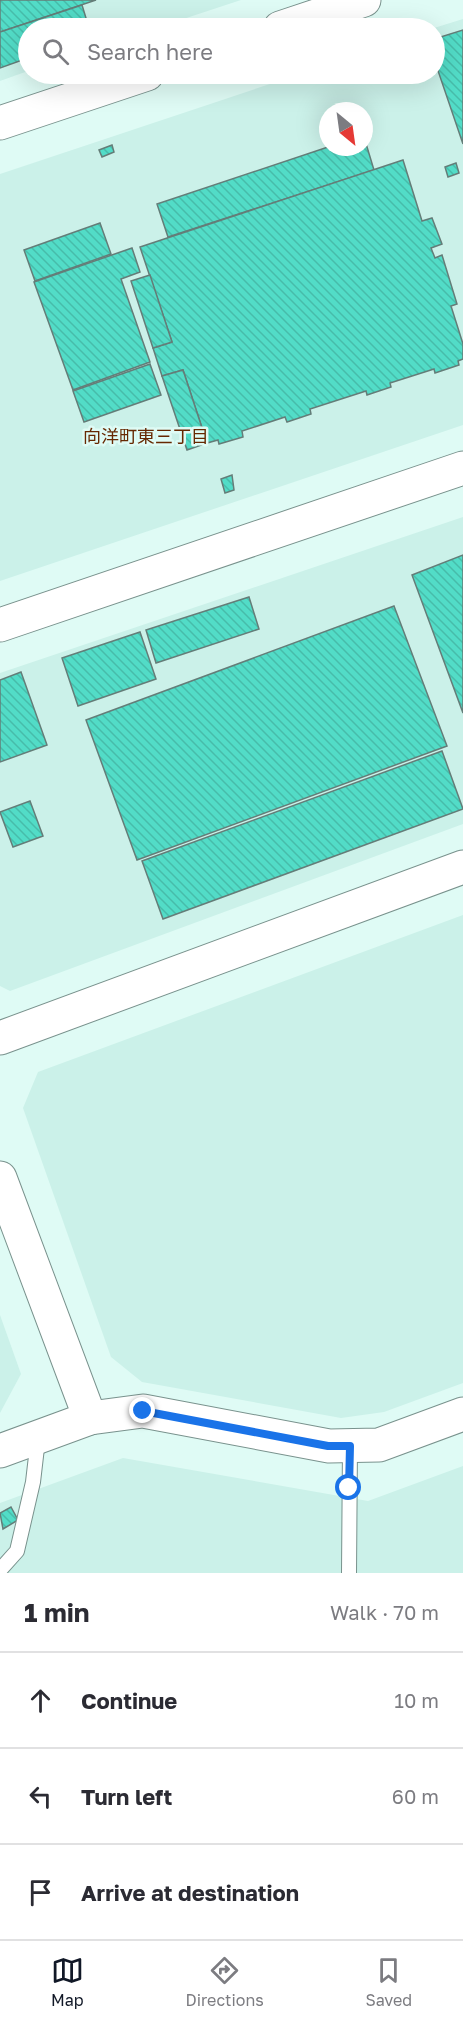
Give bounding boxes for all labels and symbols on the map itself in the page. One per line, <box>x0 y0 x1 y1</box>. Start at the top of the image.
north arrow <box>319 102 373 156</box>
district label: 向洋町東三丁目 <box>83 425 209 447</box>
route end <box>129 1397 155 1423</box>
route start <box>335 1474 361 1500</box>

